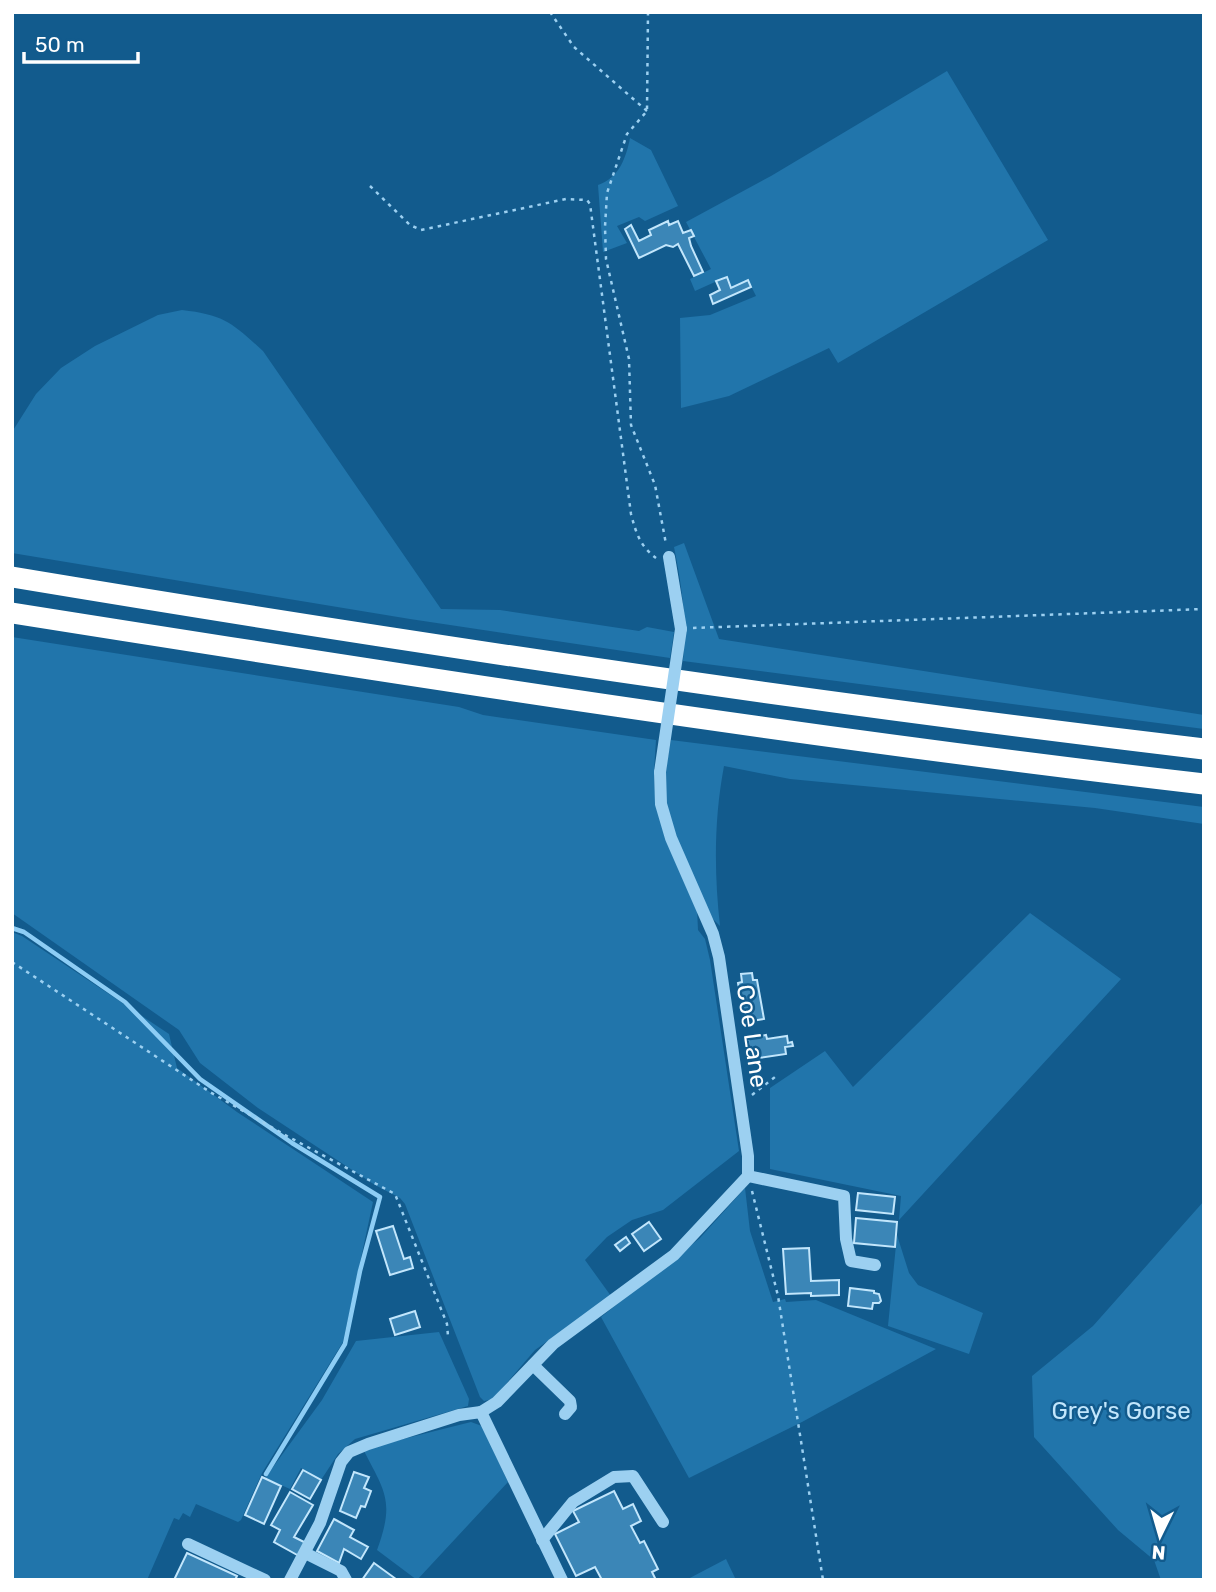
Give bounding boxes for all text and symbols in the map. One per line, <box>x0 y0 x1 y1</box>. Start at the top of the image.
scale bar <box>24 21 138 65</box>
text: 50 m <box>35 32 85 57</box>
street label: Coe Lane <box>731 983 773 1089</box>
park label: Grey's Gorse <box>1051 1397 1191 1425</box>
north arrow <box>1125 1501 1195 1571</box>
text: N <box>1151 1540 1166 1564</box>

